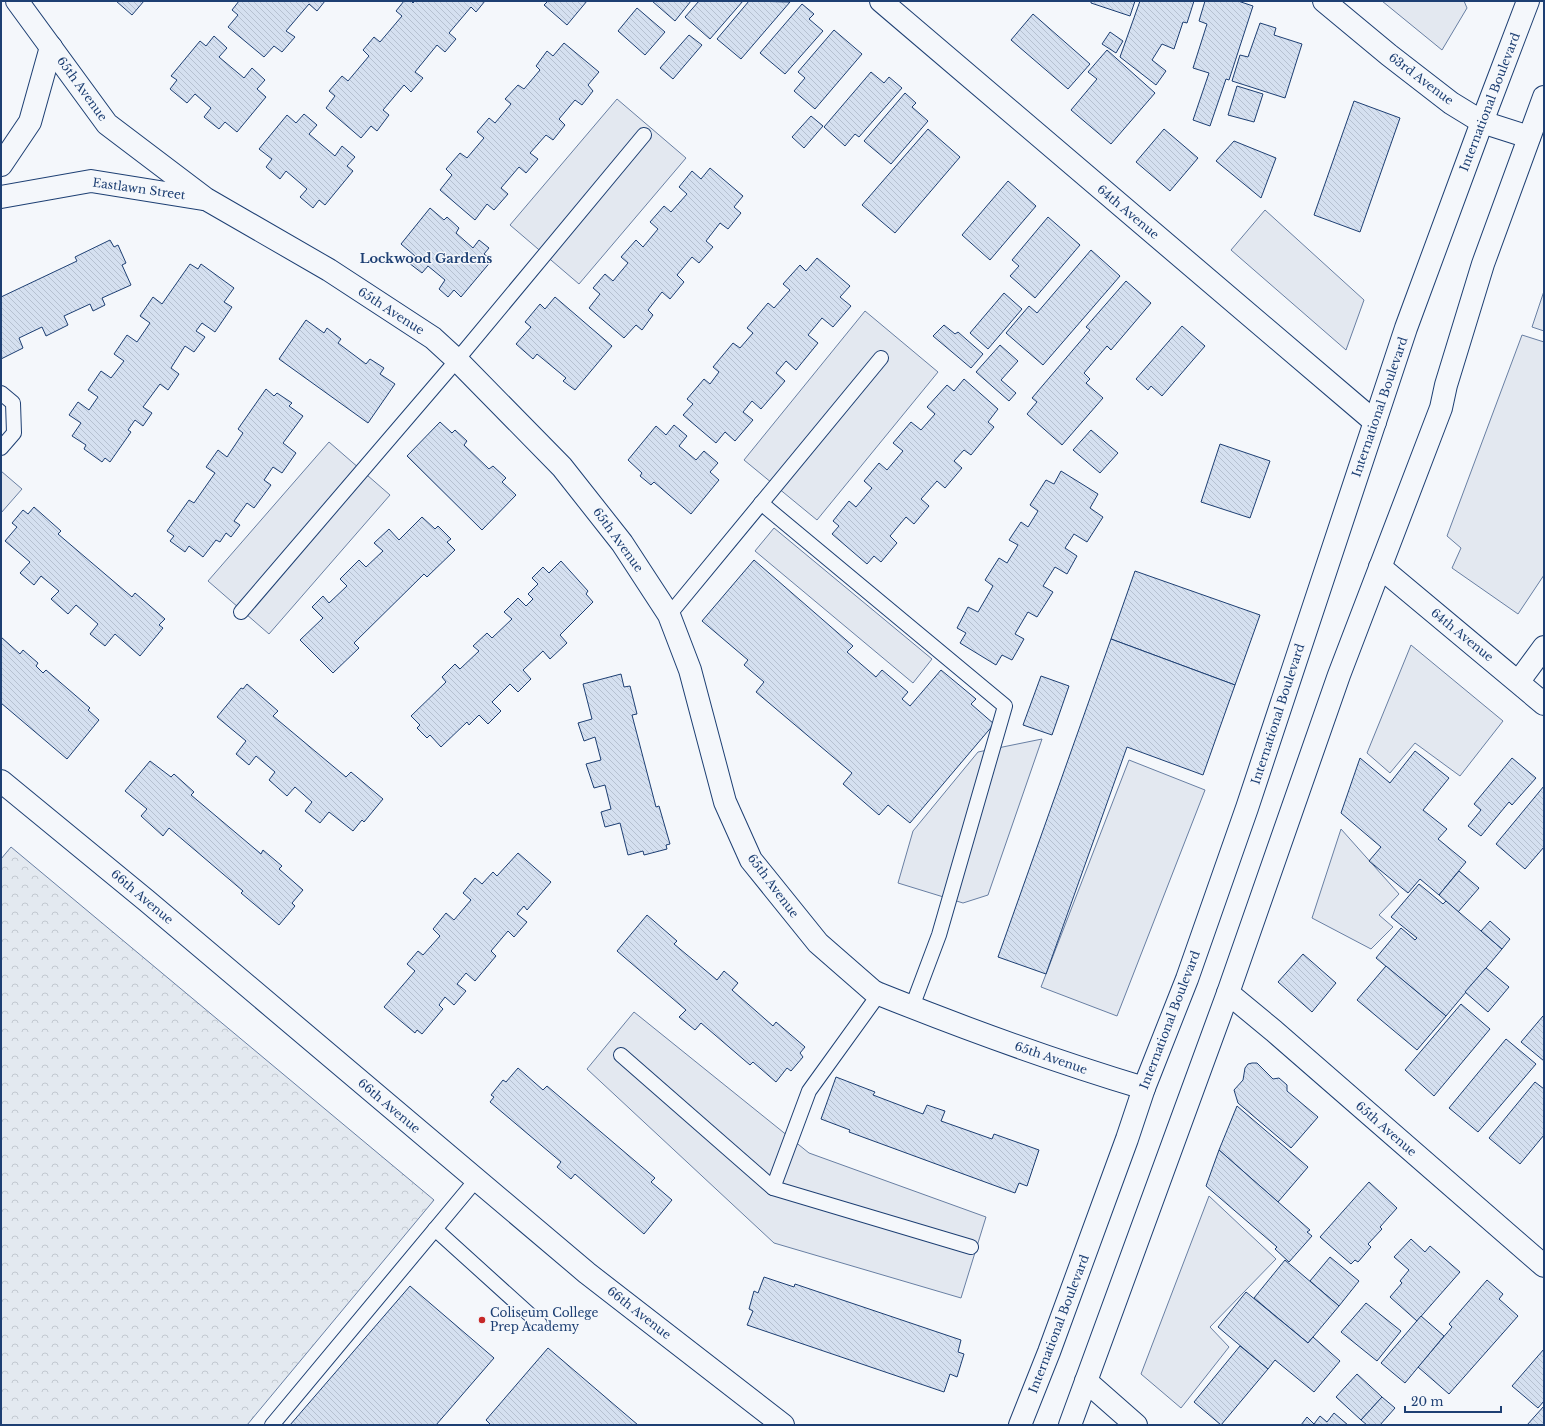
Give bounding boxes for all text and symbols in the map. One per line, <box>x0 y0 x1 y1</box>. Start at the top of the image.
street label: International Boulevard <box>1456 30 1523 173</box>
street label: 63rd Avenue <box>1386 49 1457 108</box>
street label: 65th Avenue <box>54 54 111 124</box>
street label: Eastlawn Street <box>92 175 187 203</box>
street label: 64th Avenue <box>1094 181 1162 242</box>
district label: Lockwood Gardens <box>360 250 492 267</box>
street label: 65th Avenue <box>355 284 427 338</box>
street label: International Boulevard <box>1348 335 1411 479</box>
street label: 65th Avenue <box>590 505 647 575</box>
street label: 64th Avenue <box>1428 605 1497 664</box>
street label: International Boulevard <box>1248 641 1307 786</box>
street label: 65th Avenue <box>745 851 802 921</box>
street label: 66th Avenue <box>108 866 177 927</box>
street label: International Boulevard <box>1136 948 1203 1091</box>
street label: 65th Avenue <box>1013 1038 1090 1077</box>
street label: 66th Avenue <box>355 1075 424 1136</box>
street label: 65th Avenue <box>1353 1098 1420 1159</box>
street label: International Boulevard <box>1025 1252 1092 1395</box>
street label: 66th Avenue <box>604 1283 674 1342</box>
place label: Coliseum College Prep Academy <box>490 1305 598 1334</box>
marker: Coliseum College Prep Academy <box>477 1315 487 1325</box>
scale bar <box>1405 1388 1501 1414</box>
text: 20 m <box>1411 1394 1443 1409</box>

